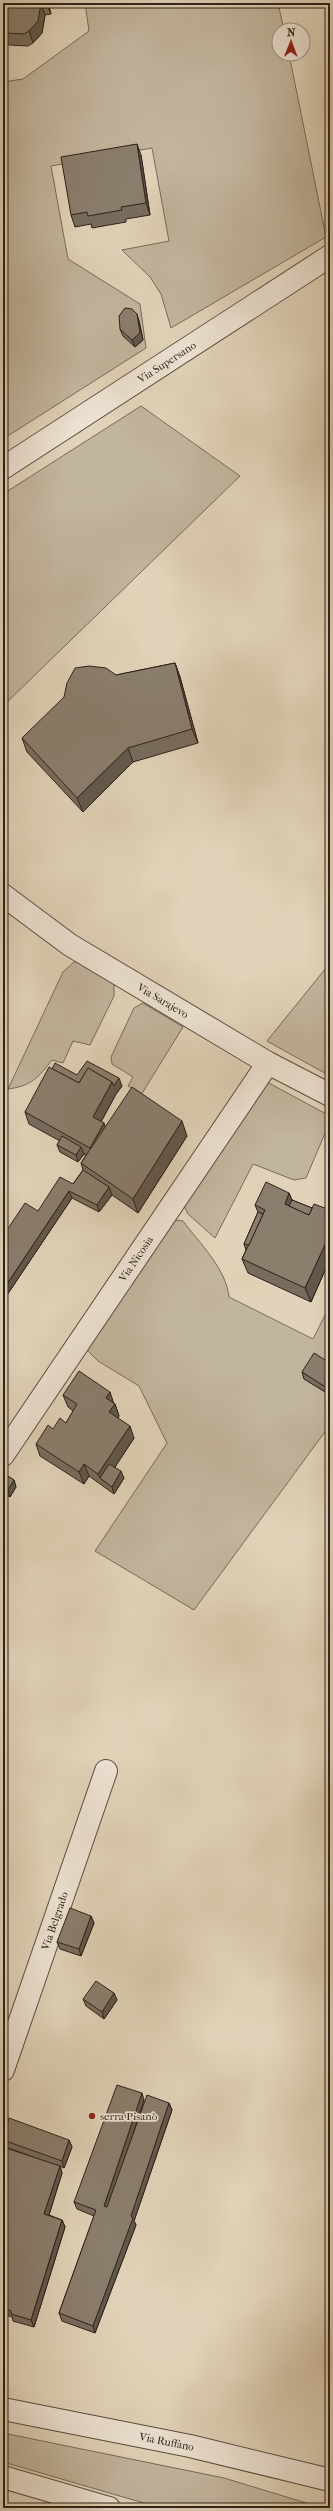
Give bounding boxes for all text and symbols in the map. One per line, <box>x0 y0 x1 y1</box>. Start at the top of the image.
north arrow <box>271 22 311 62</box>
text: N <box>287 26 296 39</box>
street label: Via Supersano <box>134 338 199 387</box>
street label: Via Sarajevo <box>134 980 191 1021</box>
street label: Via Nicosia <box>116 1233 157 1285</box>
street label: Via Belgrado <box>39 1890 71 1953</box>
place label: serra Pisanò <box>100 2110 158 2123</box>
marker: serra Pisanò <box>87 2111 97 2121</box>
street label: Via Ruffano <box>137 2430 196 2454</box>

